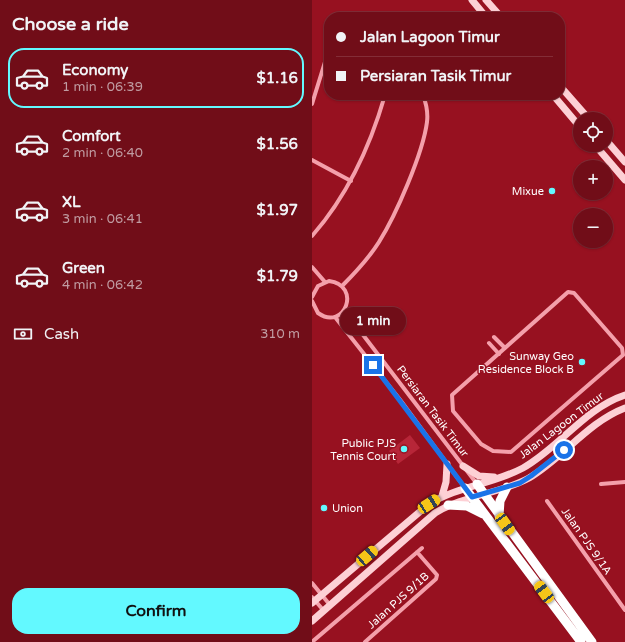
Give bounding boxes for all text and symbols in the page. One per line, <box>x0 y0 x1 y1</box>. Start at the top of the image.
text: Choose a ride <box>12 13 129 35</box>
text: Jalan Lagoon Timur <box>360 28 500 46</box>
icon: car <box>14 60 50 96</box>
text: Economy <box>62 61 128 79</box>
text: Persiaran Tasik Timur <box>360 67 511 85</box>
text: $1.16 <box>257 69 298 87</box>
text: 1 min · 06:39 <box>62 79 143 95</box>
map controls <box>573 112 613 248</box>
button: locate <box>573 112 613 152</box>
icon: car <box>14 126 50 162</box>
text: Comfort <box>62 127 121 145</box>
text: $1.56 <box>257 135 298 153</box>
text: 2 min · 06:40 <box>62 145 143 161</box>
button: + <box>573 160 613 200</box>
place label: Mixue <box>512 185 544 198</box>
marker: Mixue <box>547 186 557 196</box>
icon: car <box>14 192 50 228</box>
text: XL <box>62 193 81 211</box>
text: $1.97 <box>257 201 298 219</box>
button: − <box>573 208 613 248</box>
text: 3 min · 06:41 <box>62 211 143 227</box>
icon: car <box>14 258 50 294</box>
text: Green <box>62 259 105 277</box>
text: $1.79 <box>257 267 298 285</box>
text: 4 min · 06:42 <box>62 277 143 293</box>
callout: 1 min <box>340 307 406 335</box>
text: 1 min <box>356 313 390 329</box>
icon: cash <box>12 323 34 345</box>
text: Cash <box>44 325 79 343</box>
text: 310 m <box>260 326 300 342</box>
place label: Sunway Geo Residence Block B <box>478 350 574 376</box>
route end <box>364 356 382 374</box>
marker: Sunway Geo Residence Block B <box>577 357 587 367</box>
street label: Persiaran Tasik Timur <box>394 363 472 460</box>
street label: Jalan Lagoon Timur <box>516 389 607 461</box>
place label: Public PJS Tennis Court <box>330 437 396 463</box>
route start <box>555 441 573 459</box>
marker: Public PJS Tennis Court <box>399 444 409 454</box>
car <box>416 492 442 516</box>
place label: Union <box>332 502 363 515</box>
marker: Union <box>319 503 329 513</box>
street label: Jalan PJS 9/1A <box>559 505 615 577</box>
car <box>493 511 517 537</box>
car <box>354 544 380 568</box>
street label: Jalan PJS 9/1B <box>365 569 432 631</box>
car <box>532 579 556 605</box>
button: Confirm <box>12 588 300 634</box>

